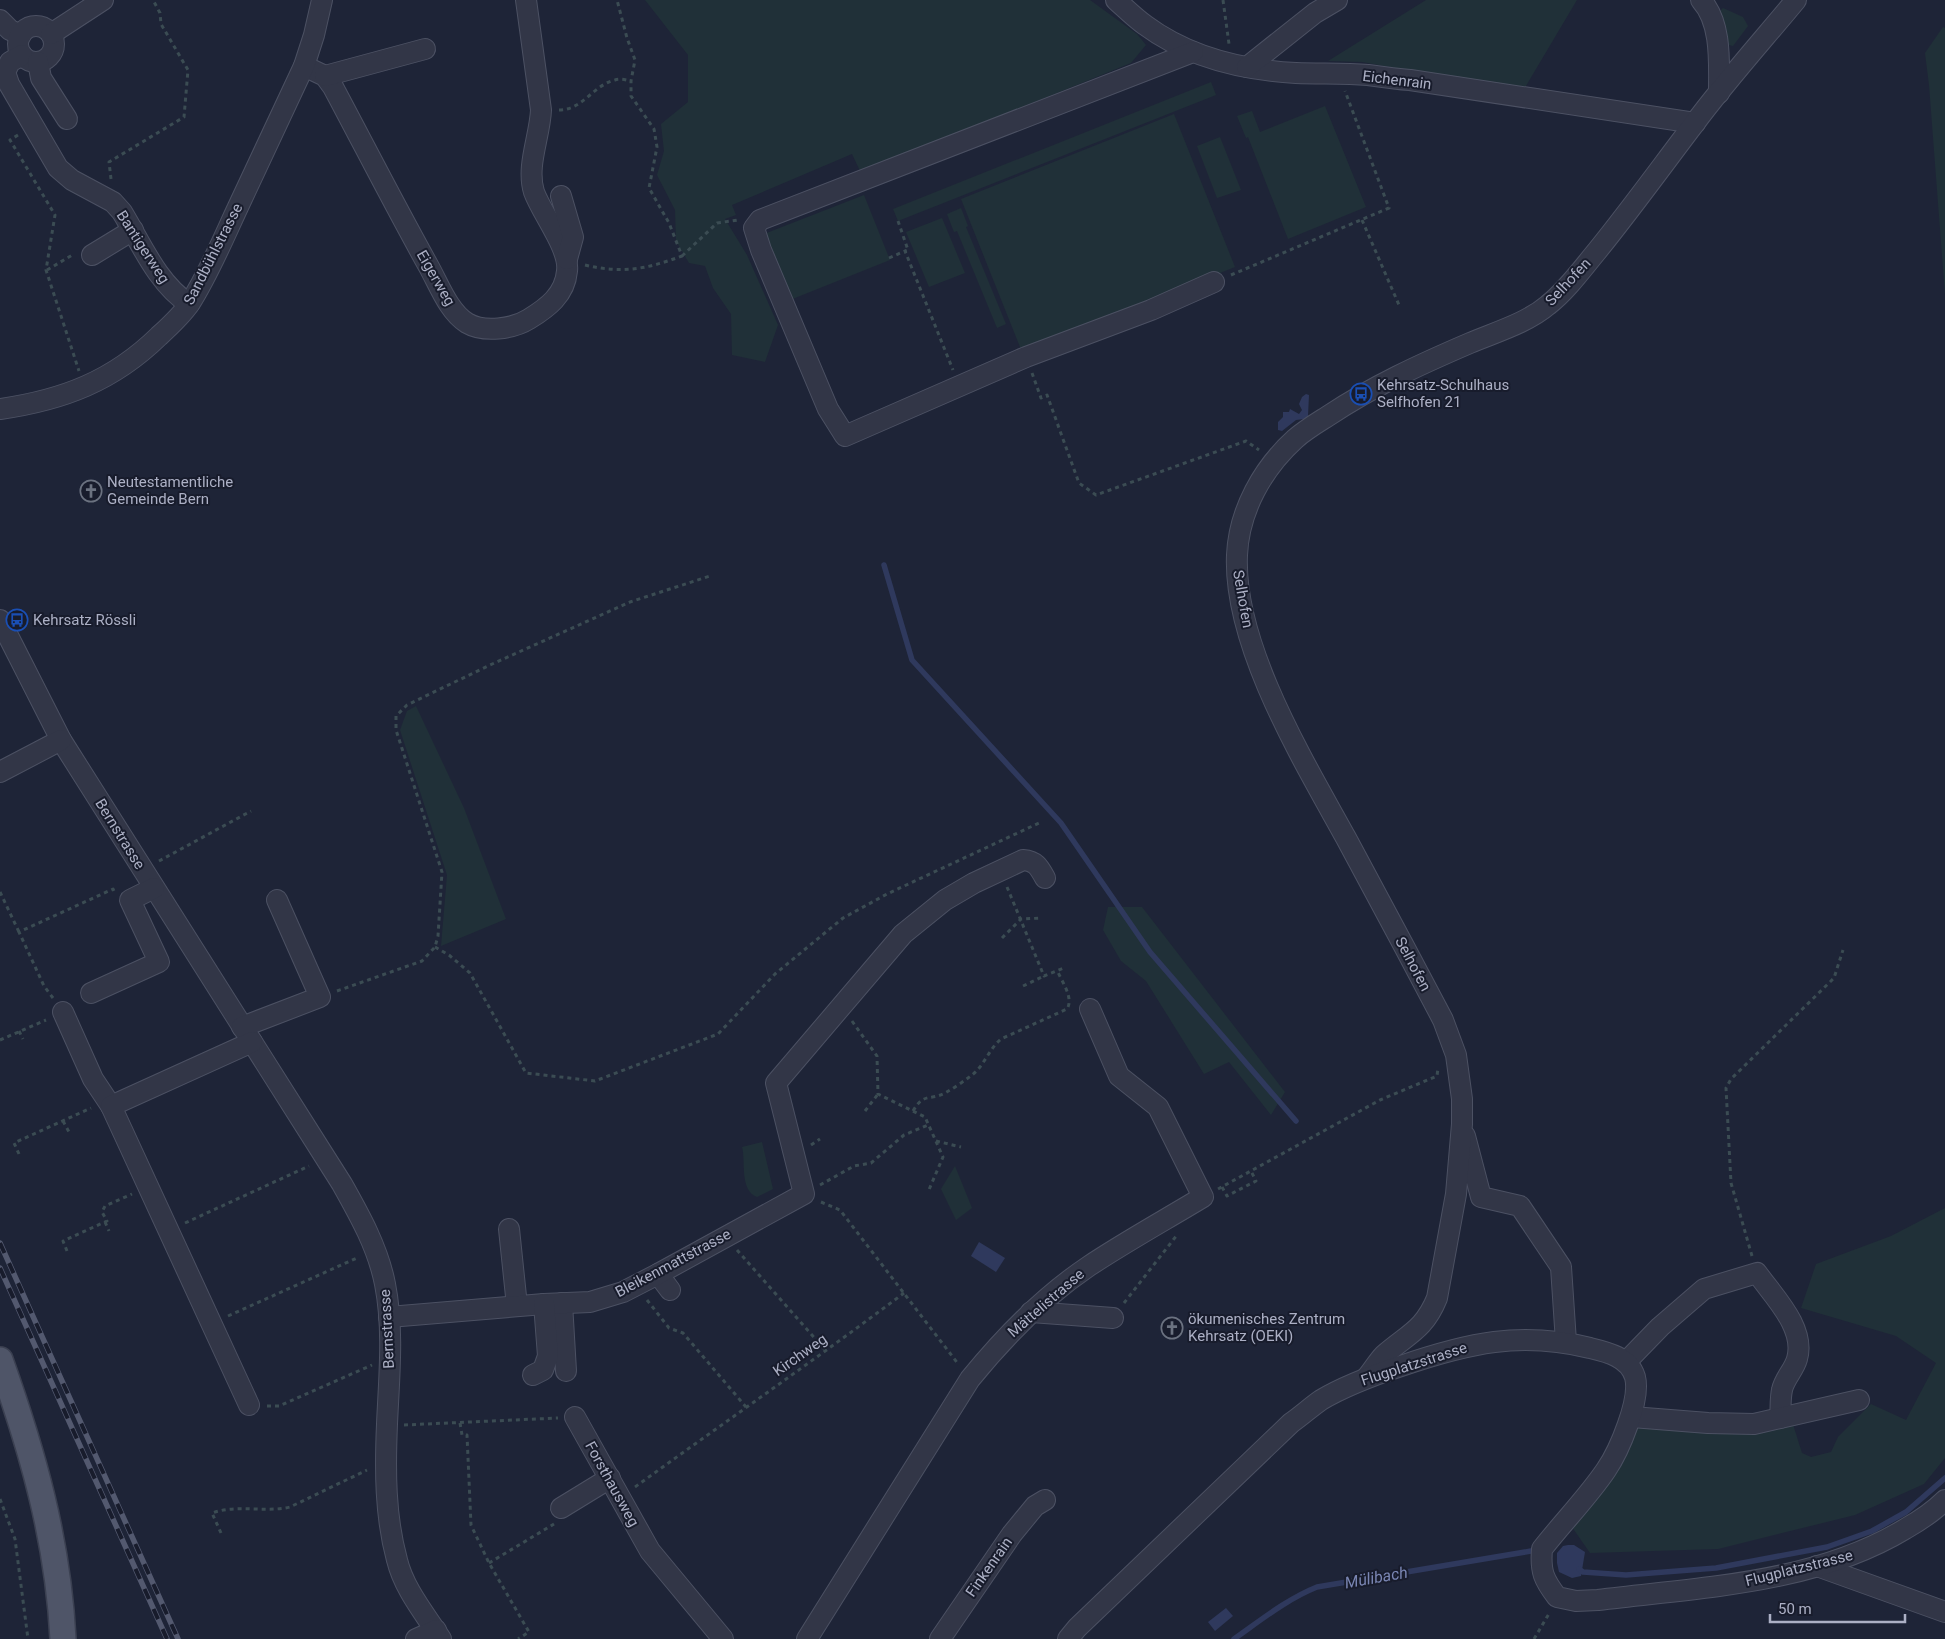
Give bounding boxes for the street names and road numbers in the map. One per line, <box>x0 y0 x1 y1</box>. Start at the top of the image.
street label: Eichenrain <box>1361 67 1433 93</box>
street label: Sandbühlstrasse <box>180 200 246 308</box>
street label: Bantigerweg <box>113 207 173 287</box>
street label: Eigerweg <box>413 247 459 309</box>
street label: Selhofen <box>1541 254 1595 310</box>
street label: Selhofen <box>1229 569 1257 629</box>
street label: Bernstrasse <box>91 795 149 873</box>
street label: Selhofen <box>1391 934 1435 994</box>
street label: Bleikenmattstrasse <box>612 1225 734 1301</box>
street label: Mättelistrasse <box>1004 1265 1088 1341</box>
street label: Bernstrasse <box>376 1289 398 1369</box>
street label: Kirchweg <box>770 1330 830 1380</box>
street label: Flugplatzstrasse <box>1359 1338 1469 1390</box>
street label: Forsthausweg <box>581 1438 643 1530</box>
street label: Finkenrain <box>962 1534 1016 1600</box>
street label: Flugplatzstrasse <box>1743 1546 1855 1590</box>

